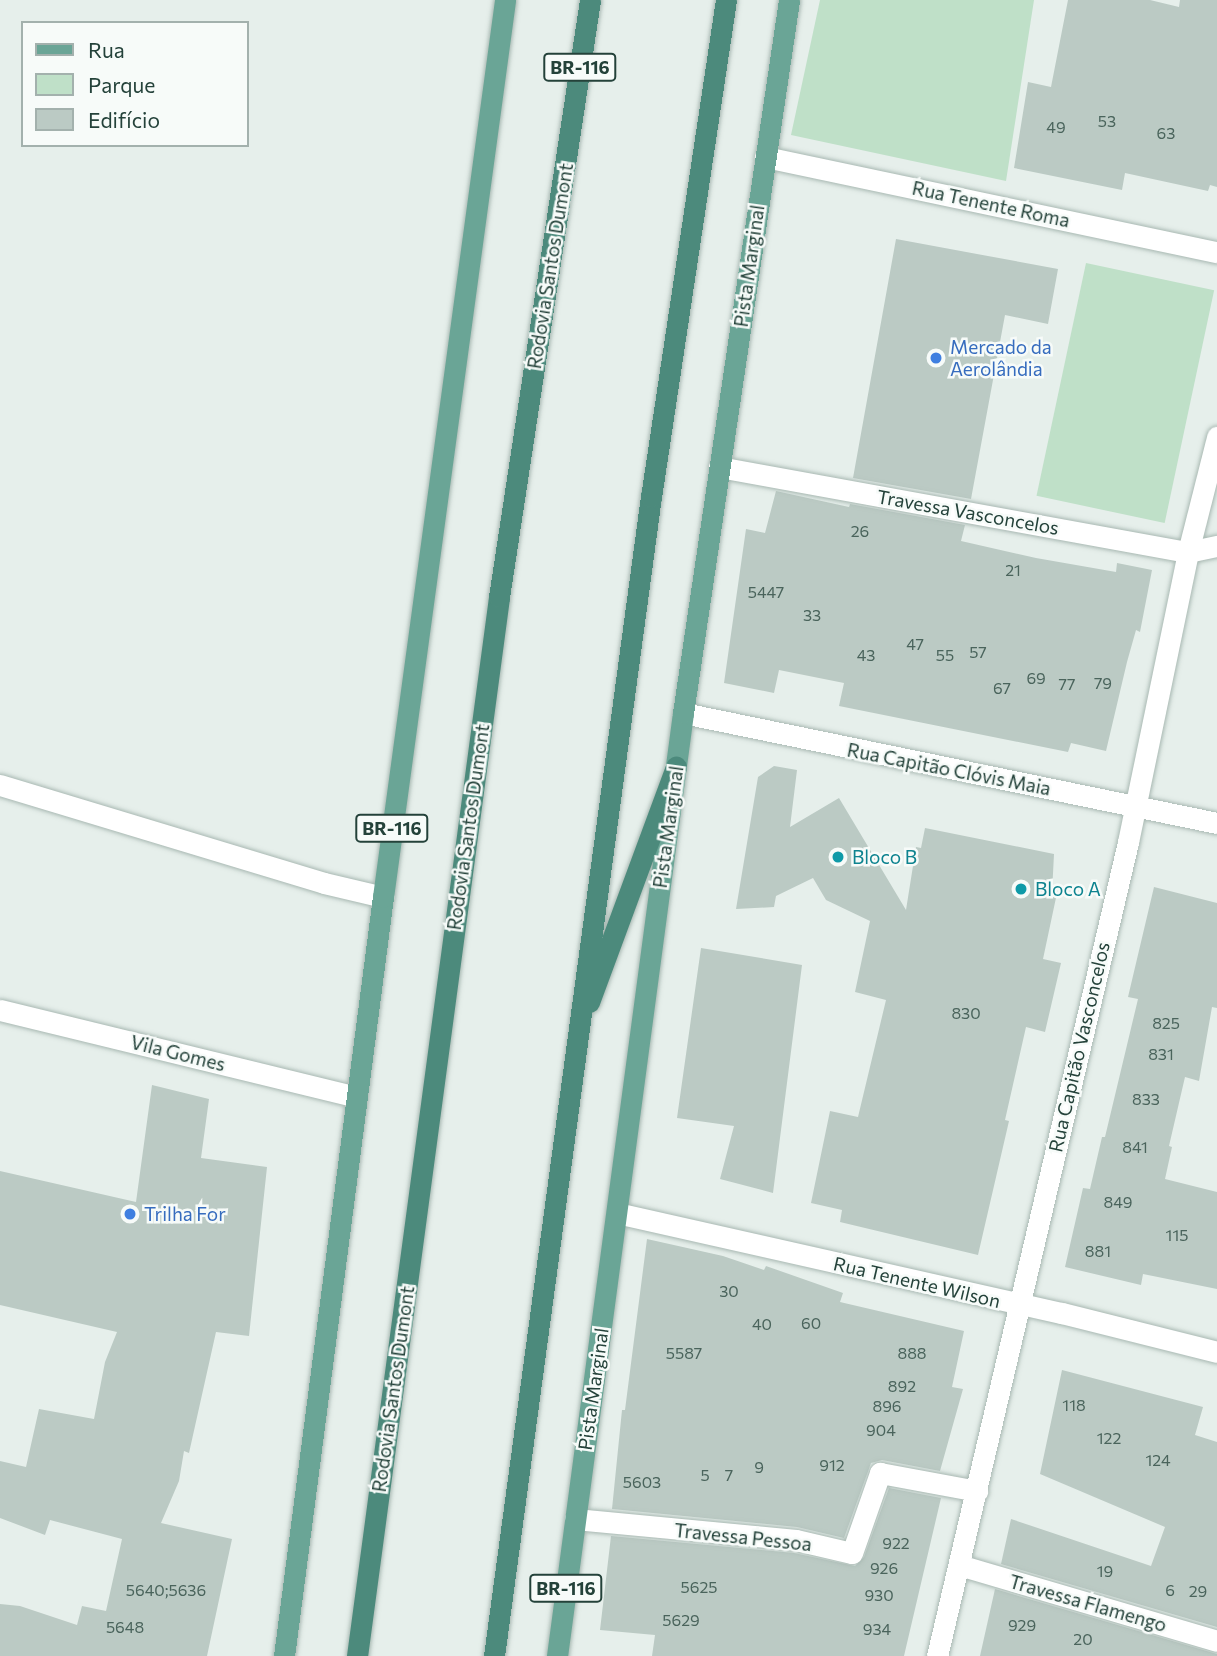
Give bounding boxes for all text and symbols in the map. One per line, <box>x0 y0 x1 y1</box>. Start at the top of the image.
legend <box>21 21 248 147</box>
text: Rua <box>88 37 125 62</box>
road number: BR-116 <box>543 52 617 82</box>
text: Parque <box>88 72 155 97</box>
text: Edifício <box>88 107 160 132</box>
house number: 53 <box>1098 111 1116 131</box>
house number: 49 <box>1046 117 1066 137</box>
house number: 63 <box>1157 123 1175 143</box>
street label: Rodovia Santos Dumont <box>522 162 578 370</box>
street label: Rua Tenente Roma <box>910 176 1072 232</box>
street label: Pista Marginal <box>729 203 769 329</box>
place label: Mercado da Aerolândia <box>950 336 1052 380</box>
marker: Mercado da Aerolândia <box>928 350 944 366</box>
street label: Travessa Vasconcelos <box>875 485 1061 539</box>
house number: 26 <box>851 521 869 541</box>
house number: 21 <box>1005 560 1021 580</box>
house number: 5447 <box>748 582 784 602</box>
house number: 33 <box>803 605 821 625</box>
house number: 47 <box>906 634 924 654</box>
house number: 57 <box>969 642 987 662</box>
house number: 43 <box>857 645 875 665</box>
house number: 55 <box>936 645 954 665</box>
house number: 69 <box>1026 668 1046 688</box>
house number: 79 <box>1094 673 1112 693</box>
house number: 77 <box>1059 674 1075 694</box>
house number: 67 <box>993 678 1011 698</box>
street label: Rodovia Santos Dumont <box>442 722 494 932</box>
street label: Rua Capitão Clóvis Maia <box>845 738 1053 800</box>
street label: Pista Marginal <box>648 764 688 890</box>
road number: BR-116 <box>355 814 429 842</box>
place label: Bloco B <box>852 846 917 868</box>
marker: Bloco B <box>830 849 846 865</box>
place label: Bloco A <box>1035 878 1101 900</box>
marker: Bloco A <box>1013 881 1029 897</box>
street label: Rua Capitão Vasconcelos <box>1044 940 1114 1154</box>
house number: 830 <box>951 1003 981 1023</box>
house number: 825 <box>1152 1013 1180 1033</box>
street label: Vila Gomes <box>128 1030 228 1076</box>
house number: 831 <box>1148 1044 1174 1064</box>
house number: 833 <box>1132 1089 1160 1109</box>
house number: 841 <box>1122 1137 1148 1157</box>
house number: 849 <box>1103 1192 1133 1212</box>
place label: Trilha For <box>144 1203 226 1225</box>
marker: Trilha For <box>122 1206 138 1222</box>
house number: 115 <box>1166 1225 1188 1245</box>
house number: 881 <box>1085 1241 1111 1261</box>
street label: Rua Tenente Wilson <box>831 1252 1003 1312</box>
house number: 30 <box>719 1281 739 1301</box>
street label: Rodovia Santos Dumont <box>367 1284 419 1494</box>
house number: 60 <box>801 1313 821 1333</box>
house number: 40 <box>752 1314 772 1334</box>
street label: Pista Marginal <box>573 1326 613 1452</box>
house number: 5587 <box>666 1343 702 1363</box>
house number: 888 <box>897 1343 927 1363</box>
house number: 892 <box>888 1376 916 1396</box>
house number: 118 <box>1062 1395 1086 1415</box>
house number: 896 <box>872 1396 902 1416</box>
house number: 904 <box>866 1420 896 1440</box>
house number: 122 <box>1097 1428 1121 1448</box>
house number: 124 <box>1145 1450 1171 1470</box>
house number: 912 <box>819 1455 845 1475</box>
house number: 9 <box>754 1457 764 1477</box>
house number: 5 <box>700 1465 710 1485</box>
house number: 7 <box>725 1465 733 1485</box>
house number: 5603 <box>623 1472 661 1492</box>
street label: Travessa Pessoa <box>673 1518 813 1556</box>
house number: 922 <box>882 1533 910 1553</box>
house number: 926 <box>870 1558 898 1578</box>
house number: 19 <box>1097 1561 1113 1581</box>
street label: Travessa Flamengo <box>1007 1570 1169 1636</box>
road number: BR-116 <box>529 1574 603 1602</box>
house number: 5625 <box>681 1577 717 1597</box>
house number: 5640;5636 <box>126 1580 206 1600</box>
house number: 6 <box>1165 1580 1175 1600</box>
house number: 29 <box>1189 1581 1207 1601</box>
house number: 930 <box>864 1585 894 1605</box>
house number: 5629 <box>662 1610 700 1630</box>
house number: 929 <box>1008 1615 1036 1635</box>
house number: 5648 <box>106 1617 144 1637</box>
house number: 934 <box>863 1619 891 1639</box>
house number: 20 <box>1073 1629 1093 1649</box>

